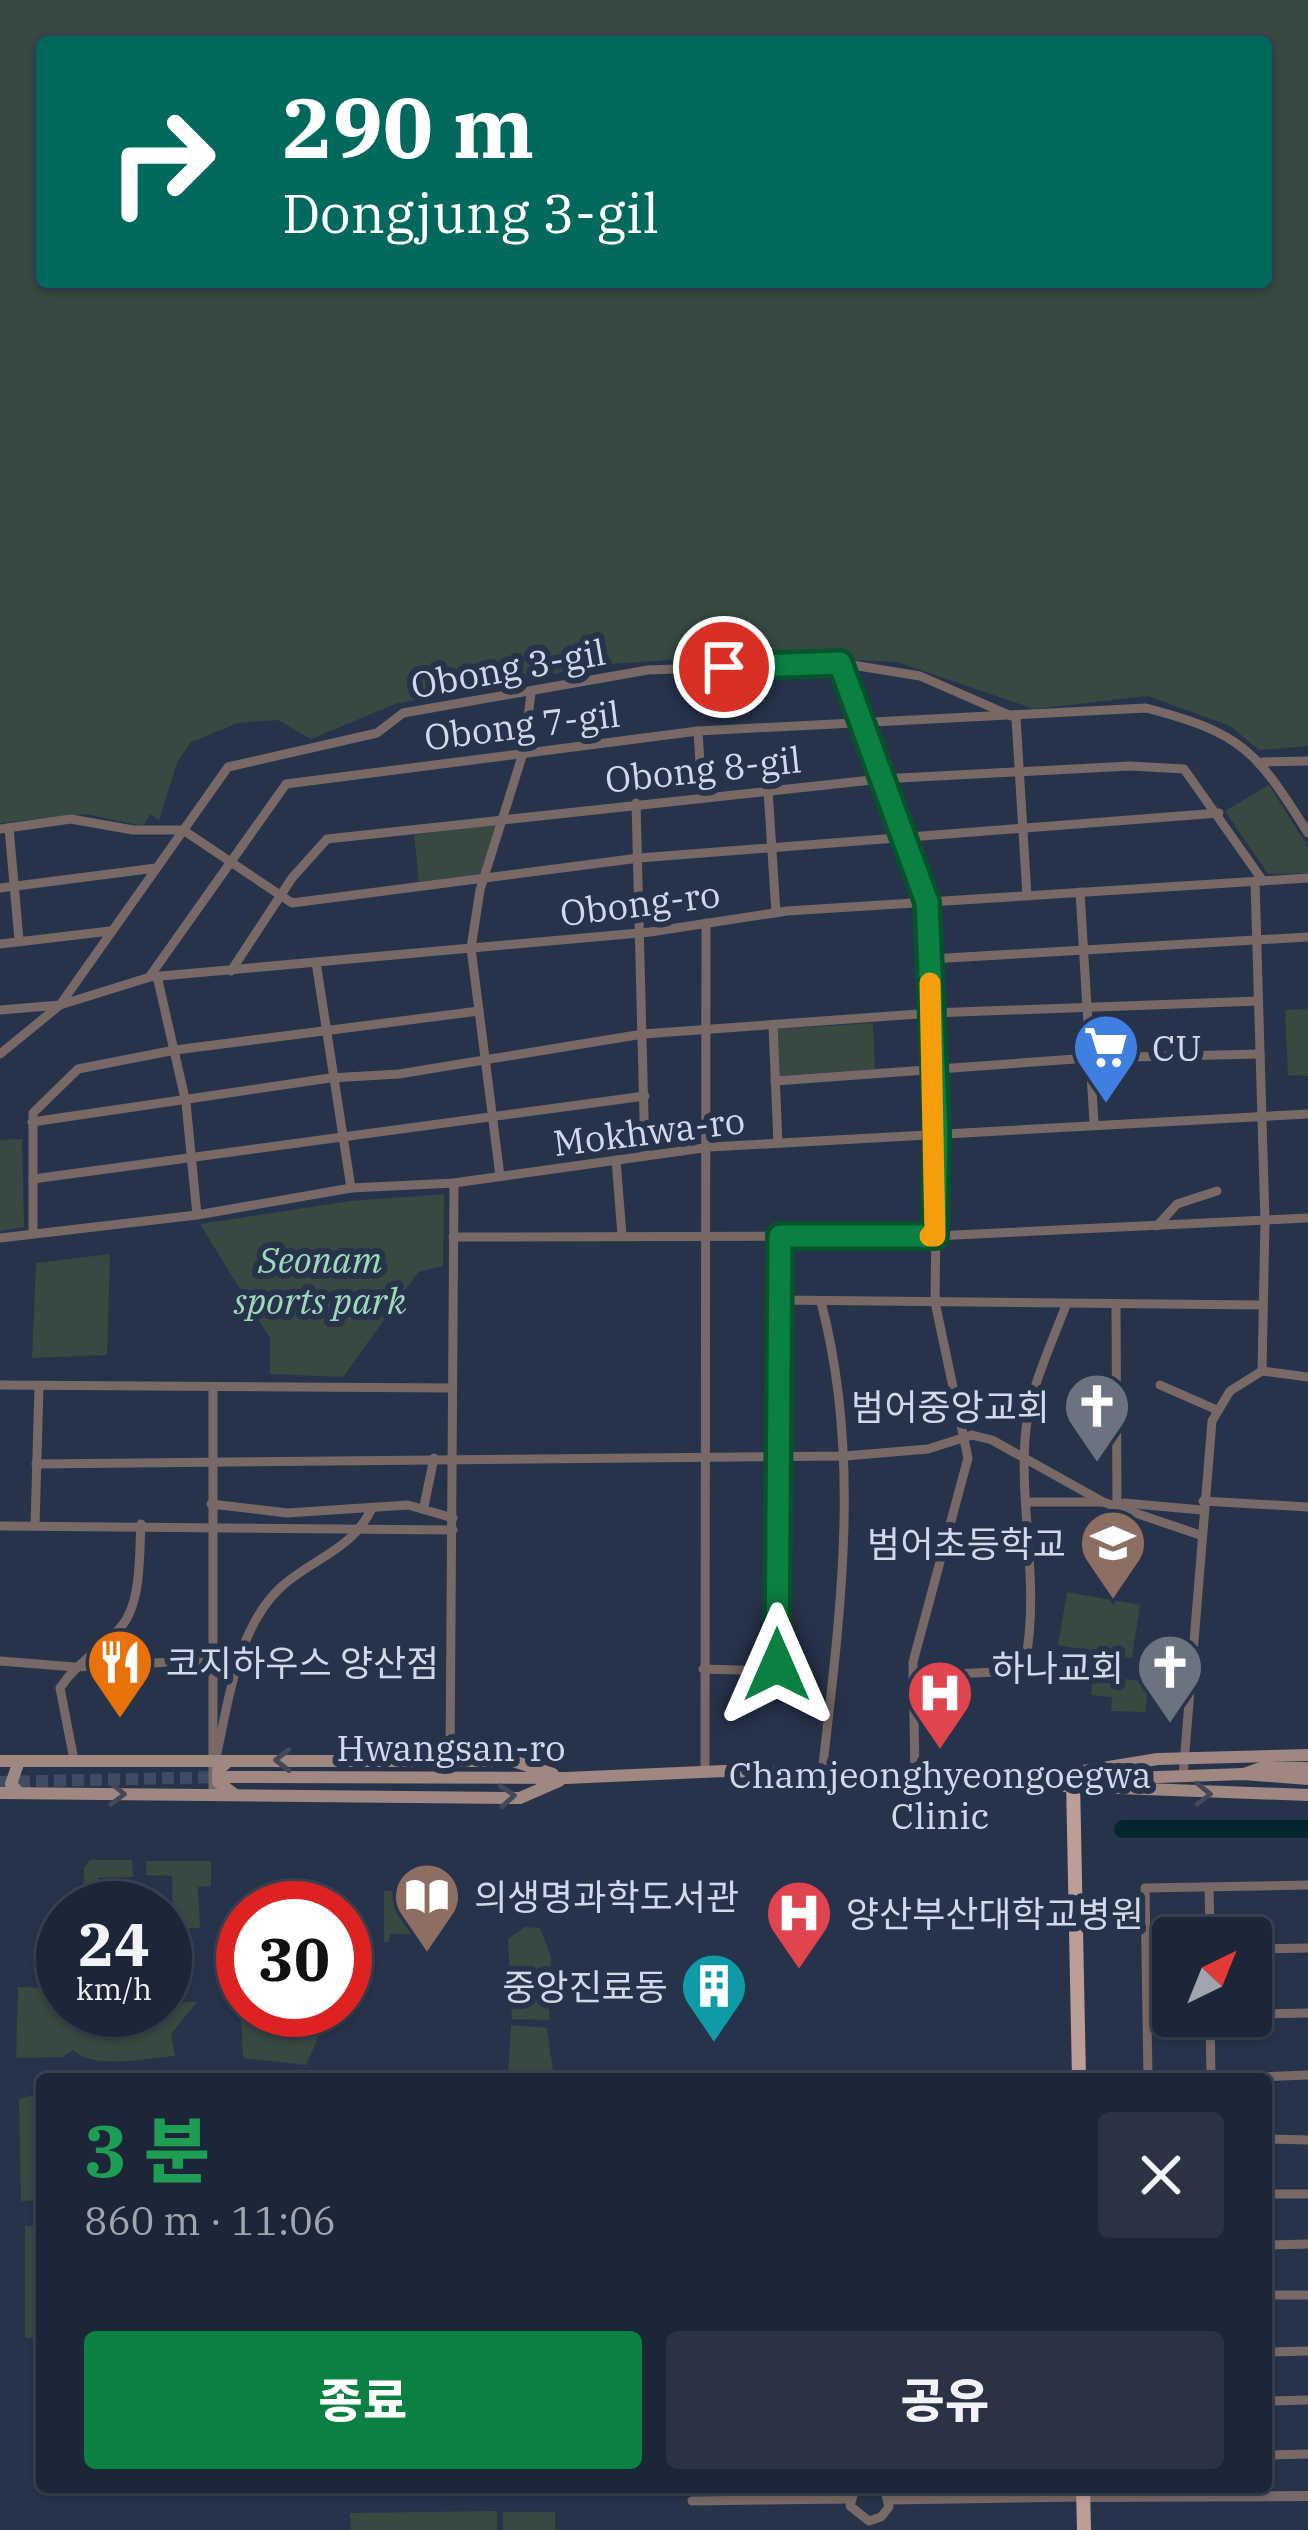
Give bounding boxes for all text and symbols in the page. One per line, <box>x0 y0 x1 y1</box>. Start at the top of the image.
text: 290 m <box>282 72 534 181</box>
icon: right <box>84 84 240 240</box>
text: Dongjung 3-gil <box>282 178 659 248</box>
pin <box>673 616 775 718</box>
street label: Obong 3-gil <box>407 628 609 708</box>
icon: arrive <box>691 634 757 700</box>
street label: Obong 7-gil <box>421 690 623 760</box>
street label: Obong 8-gil <box>603 735 803 803</box>
street label: Obong-ro <box>557 870 723 936</box>
supermarket icon: CU <box>1071 1012 1141 1106</box>
place label: CU <box>1152 1024 1202 1071</box>
street label: Mokhwa-ro <box>551 1096 747 1166</box>
park label: Seonam sports park <box>234 1236 407 1324</box>
church icon: 범어중앙교회 <box>1062 1371 1132 1465</box>
place label: 범어중앙교회 <box>851 1383 1050 1430</box>
school or university icon: 범어초등학교 <box>1078 1508 1148 1602</box>
place label: 범어초등학교 <box>867 1520 1066 1567</box>
position arrow <box>714 1602 840 1728</box>
restaurant icon: 코지하우스 양산점 <box>85 1627 155 1721</box>
church icon: 하나교회 <box>1135 1632 1205 1726</box>
place label: 코지하우스 양산점 <box>166 1639 439 1686</box>
place label: 하나교회 <box>992 1644 1124 1691</box>
hospital icon: Chamjeonghyeongoegwa Clinic <box>905 1658 975 1752</box>
street label: Hwangsan-ro <box>337 1724 565 1771</box>
one-way arrow <box>273 1747 291 1773</box>
place label: Chamjeonghyeongoegwa Clinic <box>729 1751 1151 1839</box>
one-way arrow <box>109 1781 127 1807</box>
one-way arrow <box>1195 1781 1213 1807</box>
one-way arrow <box>497 1784 516 1810</box>
library icon: 의생명과학도서관 <box>392 1861 462 1955</box>
place label: 의생명과학도서관 <box>474 1873 739 1920</box>
hospital icon: 양산부산대학교병원 <box>764 1878 834 1972</box>
speed limit sign: 30 <box>216 1881 372 2037</box>
place label: 양산부산대학교병원 <box>846 1890 1144 1937</box>
text: 24 <box>78 1904 150 1983</box>
north arrow <box>1152 1917 1272 2037</box>
map controls <box>1152 1917 1272 2037</box>
building icon: 중앙진료동 <box>679 1951 749 2045</box>
place label: 중앙진료동 <box>502 1963 668 2010</box>
text: km/h <box>76 1969 152 2008</box>
text: 3 분 <box>84 2103 210 2197</box>
button: close <box>1098 2112 1224 2238</box>
text: 860 m · 11:06 <box>84 2195 336 2246</box>
button: 종료 <box>84 2331 642 2469</box>
button: 공유 <box>666 2331 1224 2469</box>

